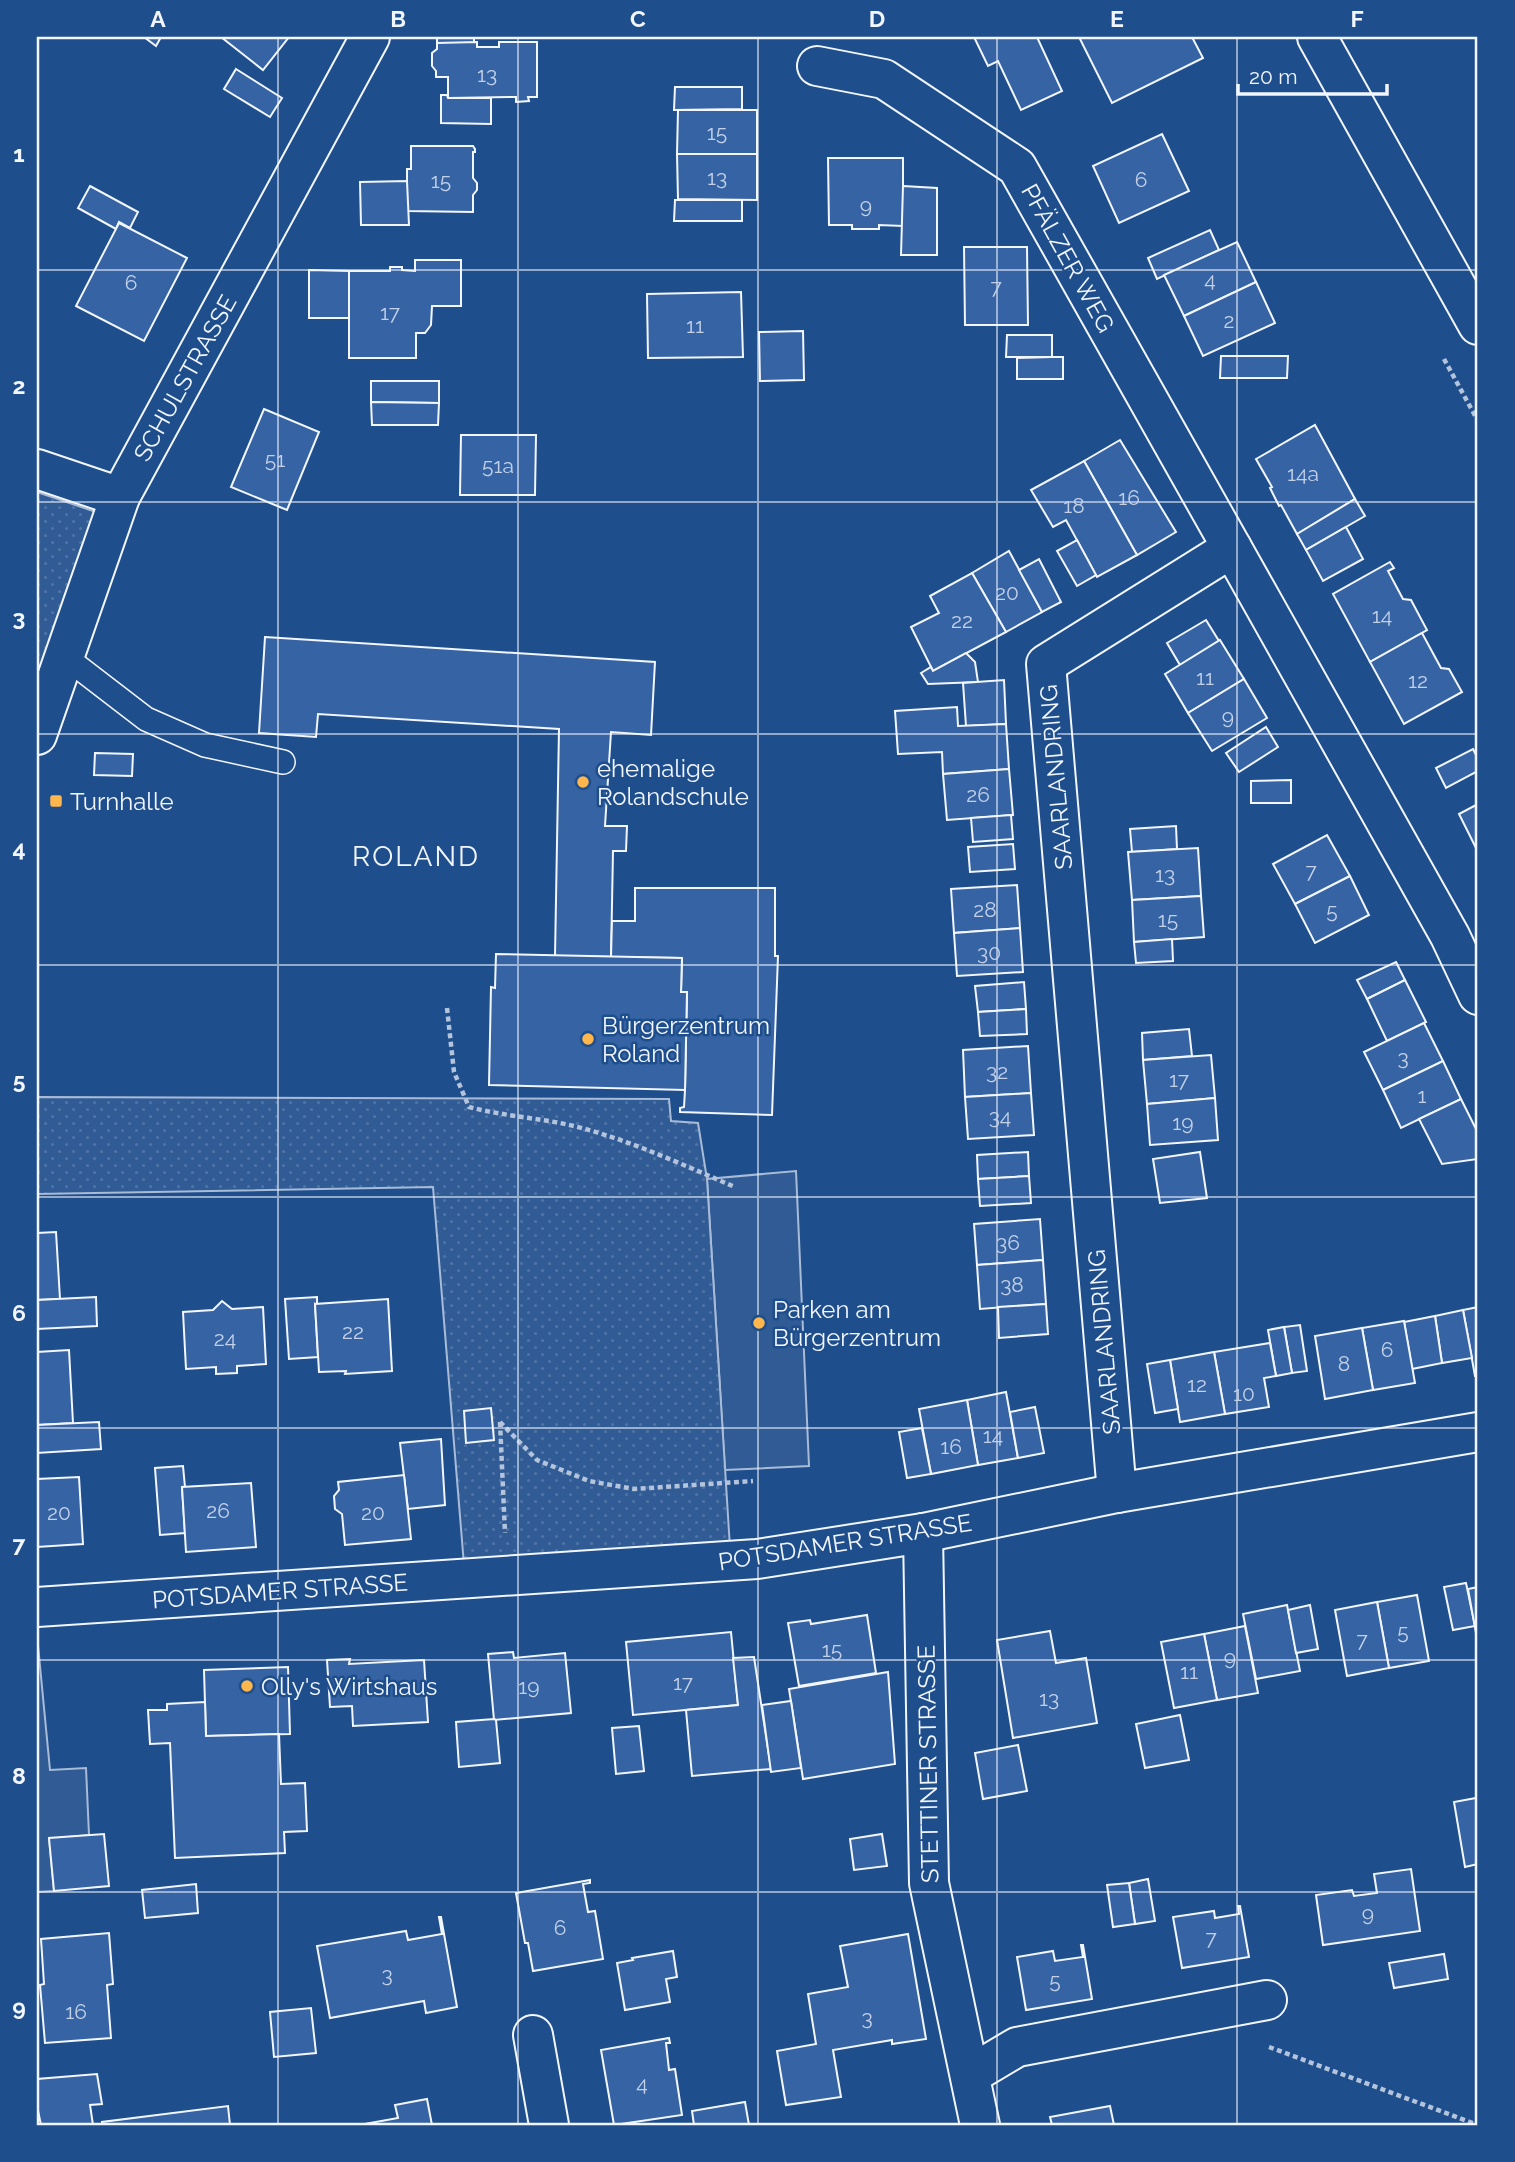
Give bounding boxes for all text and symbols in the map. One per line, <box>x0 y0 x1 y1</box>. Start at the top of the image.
text: A <box>150 5 166 32</box>
text: B <box>390 5 406 32</box>
text: C <box>630 5 646 32</box>
text: D <box>869 5 885 32</box>
text: E <box>1110 5 1124 32</box>
text: F <box>1350 5 1364 32</box>
scale bar <box>1238 52 1387 96</box>
house number: 13 <box>477 62 497 87</box>
text: 20 m <box>1249 64 1297 89</box>
house number: 15 <box>707 120 727 145</box>
text: 1 <box>13 140 25 167</box>
house number: 13 <box>707 165 727 190</box>
house number: 6 <box>1135 167 1147 192</box>
house number: 15 <box>431 168 451 193</box>
street label: PFÄLZER WEG <box>1015 179 1121 337</box>
house number: 9 <box>860 193 872 218</box>
house number: 4 <box>1204 267 1216 292</box>
house number: 6 <box>125 270 137 295</box>
house number: 7 <box>990 274 1002 299</box>
street label: SCHULSTRASSE <box>127 290 243 466</box>
house number: 17 <box>380 300 401 325</box>
house number: 2 <box>1224 308 1234 333</box>
house number: 11 <box>686 313 704 338</box>
text: 2 <box>13 372 25 399</box>
house number: 51 <box>265 447 285 472</box>
house number: 51a <box>482 453 514 478</box>
house number: 14a <box>1287 461 1319 486</box>
house number: 16 <box>1118 485 1140 510</box>
house number: 18 <box>1063 493 1085 518</box>
house number: 20 <box>995 580 1019 605</box>
house number: 14 <box>1372 603 1392 628</box>
text: 3 <box>13 604 25 631</box>
house number: 22 <box>951 608 973 633</box>
house number: 11 <box>1196 665 1214 690</box>
house number: 12 <box>1408 668 1428 693</box>
street label: SAARLANDRING <box>1033 683 1079 871</box>
house number: 9 <box>1222 704 1234 729</box>
place label: ehemalige Rolandschule <box>597 754 749 811</box>
marker: ehemalige Rolandschule <box>575 774 591 790</box>
house number: 26 <box>966 782 990 807</box>
place label: Turnhalle <box>70 787 174 816</box>
marker: Turnhalle <box>48 793 64 809</box>
text: 4 <box>12 835 26 862</box>
district label: ROLAND <box>352 840 480 873</box>
house number: 7 <box>1305 858 1317 883</box>
house number: 13 <box>1155 862 1175 887</box>
house number: 28 <box>973 897 997 922</box>
house number: 5 <box>1326 898 1338 923</box>
house number: 15 <box>1158 907 1178 932</box>
house number: 30 <box>977 940 1001 965</box>
place label: Bürgerzentrum Roland <box>602 1011 770 1068</box>
marker: Bürgerzentrum Roland <box>580 1031 596 1047</box>
house number: 3 <box>1397 1045 1409 1070</box>
house number: 32 <box>986 1059 1008 1084</box>
text: 5 <box>13 1067 26 1094</box>
house number: 17 <box>1169 1067 1190 1092</box>
house number: 1 <box>1418 1083 1427 1108</box>
house number: 34 <box>989 1104 1011 1129</box>
house number: 19 <box>1172 1110 1194 1135</box>
house number: 36 <box>996 1230 1020 1255</box>
street label: SAARLANDRING <box>1081 1248 1127 1436</box>
house number: 38 <box>1000 1272 1024 1297</box>
place label: Parken am Bürgerzentrum <box>773 1295 941 1352</box>
text: 6 <box>12 1299 26 1326</box>
marker: Parken am Bürgerzentrum <box>751 1315 767 1331</box>
house number: 22 <box>342 1319 364 1344</box>
house number: 24 <box>214 1326 236 1351</box>
house number: 6 <box>1381 1337 1393 1362</box>
house number: 8 <box>1338 1351 1350 1376</box>
house number: 12 <box>1187 1372 1207 1397</box>
house number: 10 <box>1233 1381 1255 1406</box>
house number: 14 <box>983 1423 1003 1448</box>
house number: 16 <box>940 1434 962 1459</box>
house number: 26 <box>206 1498 230 1523</box>
house number: 20 <box>47 1500 71 1525</box>
house number: 20 <box>361 1500 385 1525</box>
street label: POTSDAMER STRASSE <box>716 1508 974 1576</box>
text: 7 <box>13 1530 26 1557</box>
street label: POTSDAMER STRASSE <box>151 1568 409 1614</box>
house number: 5 <box>1397 1619 1409 1644</box>
house number: 7 <box>1356 1627 1368 1652</box>
house number: 15 <box>822 1637 842 1662</box>
street label: STETTINER STRASSE <box>911 1645 945 1883</box>
house number: 9 <box>1224 1645 1236 1670</box>
house number: 11 <box>1180 1659 1198 1684</box>
house number: 17 <box>673 1670 694 1695</box>
place label: Olly's Wirtshaus <box>261 1672 437 1701</box>
house number: 19 <box>518 1674 540 1699</box>
marker: Olly's Wirtshaus <box>239 1678 255 1694</box>
house number: 13 <box>1039 1686 1059 1711</box>
text: 8 <box>12 1762 26 1789</box>
house number: 9 <box>1362 1901 1374 1926</box>
house number: 6 <box>554 1915 566 1940</box>
house number: 7 <box>1205 1925 1217 1950</box>
house number: 3 <box>381 1962 393 1987</box>
house number: 5 <box>1049 1968 1061 1993</box>
text: 9 <box>12 1994 26 2021</box>
house number: 16 <box>65 1999 87 2024</box>
house number: 3 <box>861 2005 873 2030</box>
house number: 4 <box>636 2071 648 2096</box>

